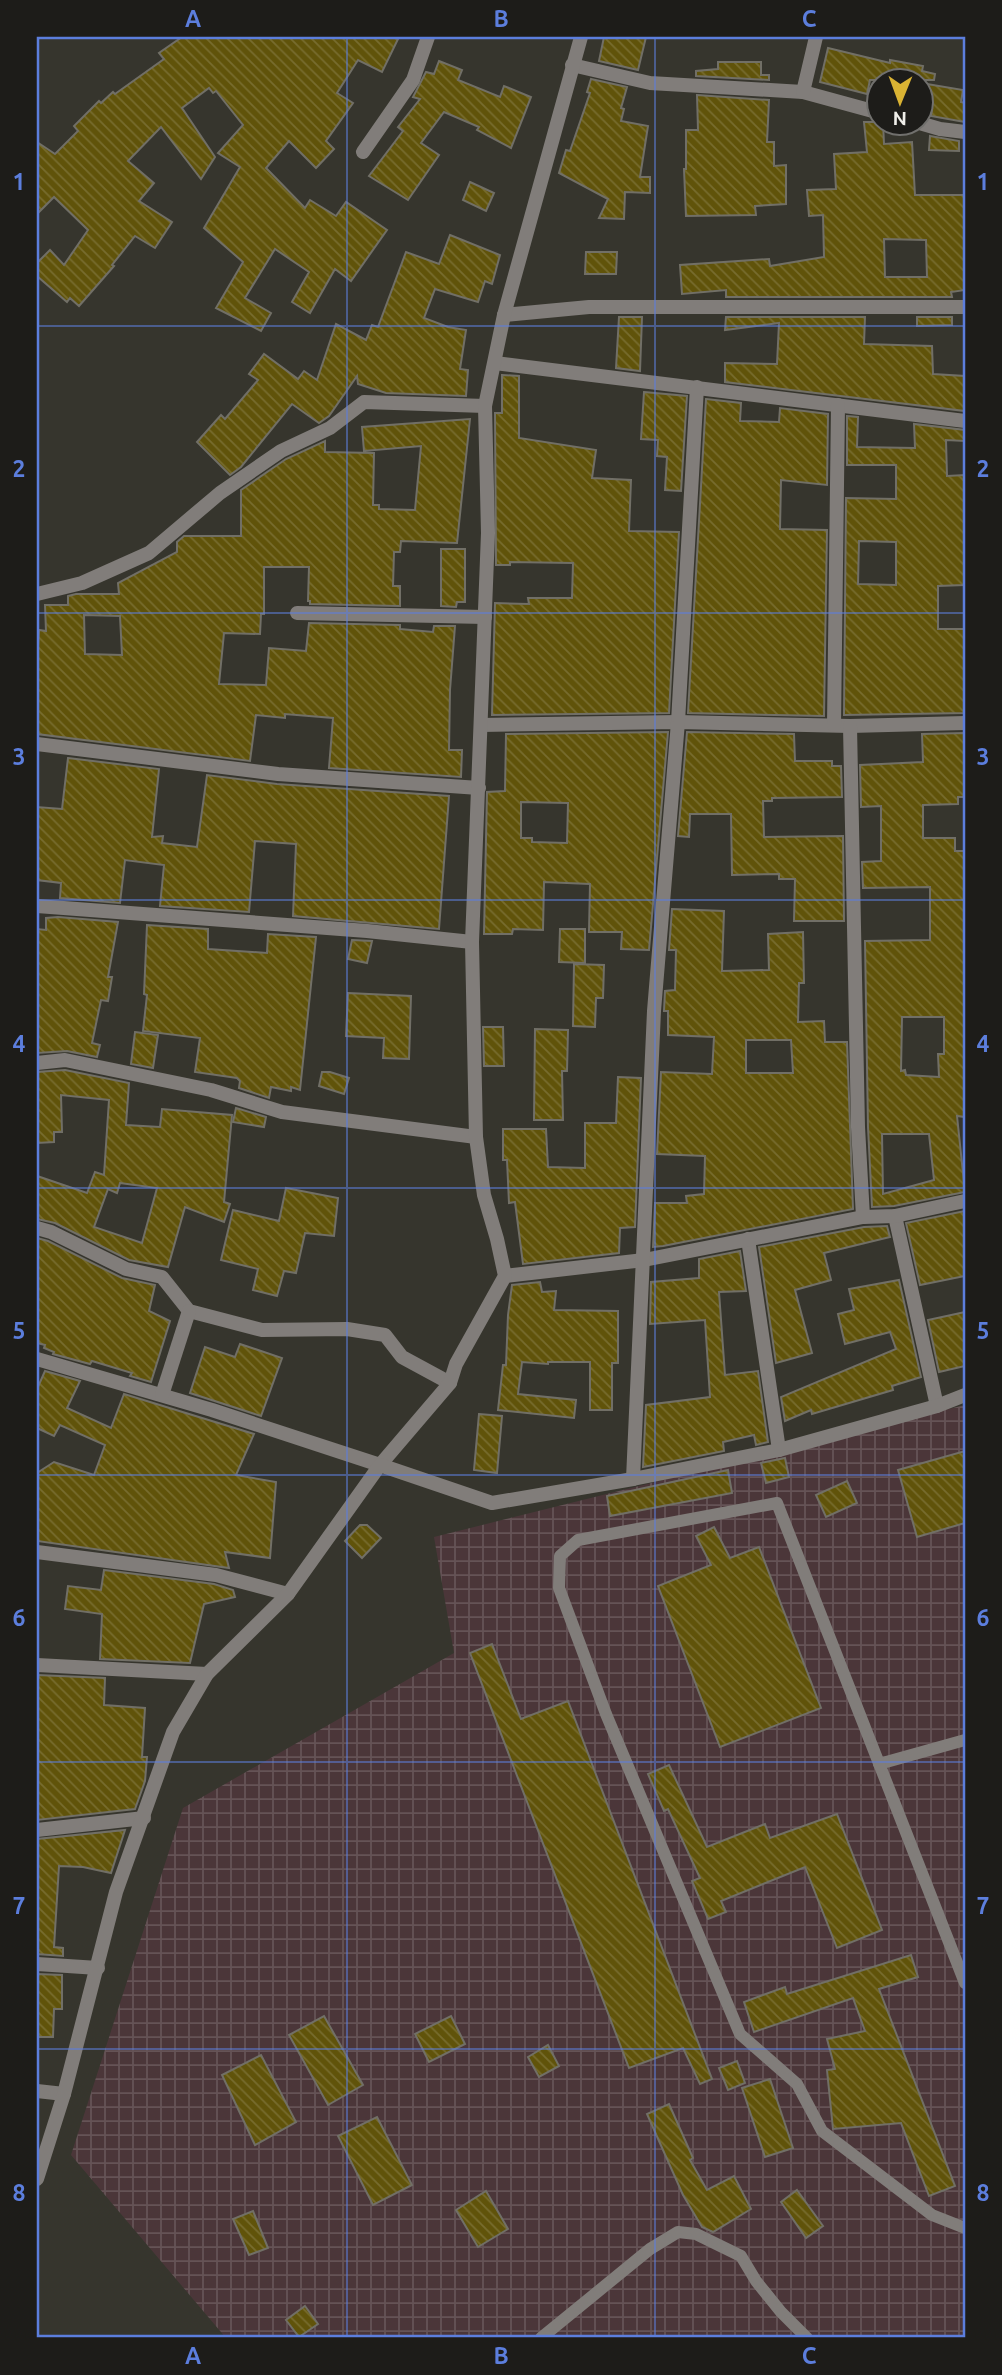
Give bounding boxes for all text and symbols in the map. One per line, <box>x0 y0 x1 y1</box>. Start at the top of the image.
text: A <box>185 6 201 31</box>
text: B <box>493 6 509 31</box>
text: C <box>802 6 817 31</box>
north arrow <box>866 66 936 136</box>
text: N <box>892 108 907 130</box>
text: 1 <box>13 169 25 194</box>
text: 1 <box>977 169 989 194</box>
text: 2 <box>13 456 25 481</box>
text: 2 <box>977 456 989 481</box>
text: 3 <box>13 744 25 769</box>
text: 3 <box>977 744 989 769</box>
text: 4 <box>13 1031 26 1056</box>
text: 4 <box>977 1031 990 1056</box>
text: 5 <box>13 1318 25 1343</box>
text: 5 <box>977 1318 989 1343</box>
text: 6 <box>13 1605 26 1630</box>
text: 6 <box>977 1605 990 1630</box>
text: 7 <box>13 1893 25 1918</box>
text: 7 <box>977 1893 989 1918</box>
text: 8 <box>13 2180 25 2205</box>
text: 8 <box>977 2180 989 2205</box>
text: A <box>185 2343 201 2368</box>
text: B <box>493 2343 509 2368</box>
text: C <box>802 2343 817 2368</box>

